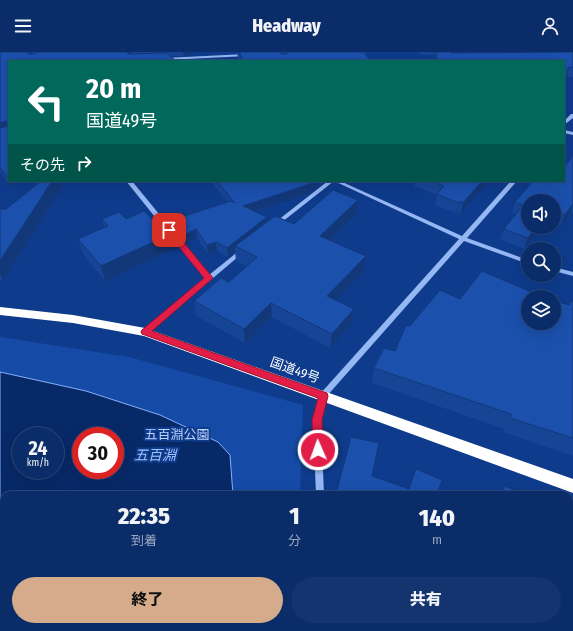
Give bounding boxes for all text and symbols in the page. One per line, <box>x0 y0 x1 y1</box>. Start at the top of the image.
icon: menu <box>12 15 34 37</box>
text: Headway <box>252 15 321 37</box>
icon: person <box>539 15 561 37</box>
text: 20 m <box>86 72 141 105</box>
icon: left <box>20 76 72 128</box>
text: 国道49号 <box>86 110 157 132</box>
icon: right <box>73 152 95 174</box>
text: その先 <box>20 156 65 174</box>
map controls <box>521 194 561 330</box>
button: sound <box>521 194 561 234</box>
pin <box>152 213 186 247</box>
icon: arrive <box>158 219 180 241</box>
button: search <box>521 242 561 282</box>
button: layers <box>521 290 561 330</box>
street label: 国道49号 <box>268 354 322 386</box>
speed limit sign: 30 <box>72 427 124 479</box>
park label: 五百淵公園 <box>144 427 210 442</box>
position arrow <box>297 429 339 471</box>
text: 24 <box>28 436 48 460</box>
water label: 五百淵 <box>134 447 178 464</box>
text: km/h <box>27 457 49 469</box>
text: 22:35 <box>118 502 170 530</box>
text: 1 <box>289 502 300 530</box>
text: 140 <box>419 504 455 532</box>
text: m <box>432 532 442 547</box>
text: 到着 <box>131 533 157 548</box>
text: 分 <box>288 533 301 548</box>
button: 終了 <box>12 577 283 623</box>
button: 共有 <box>291 577 561 623</box>

